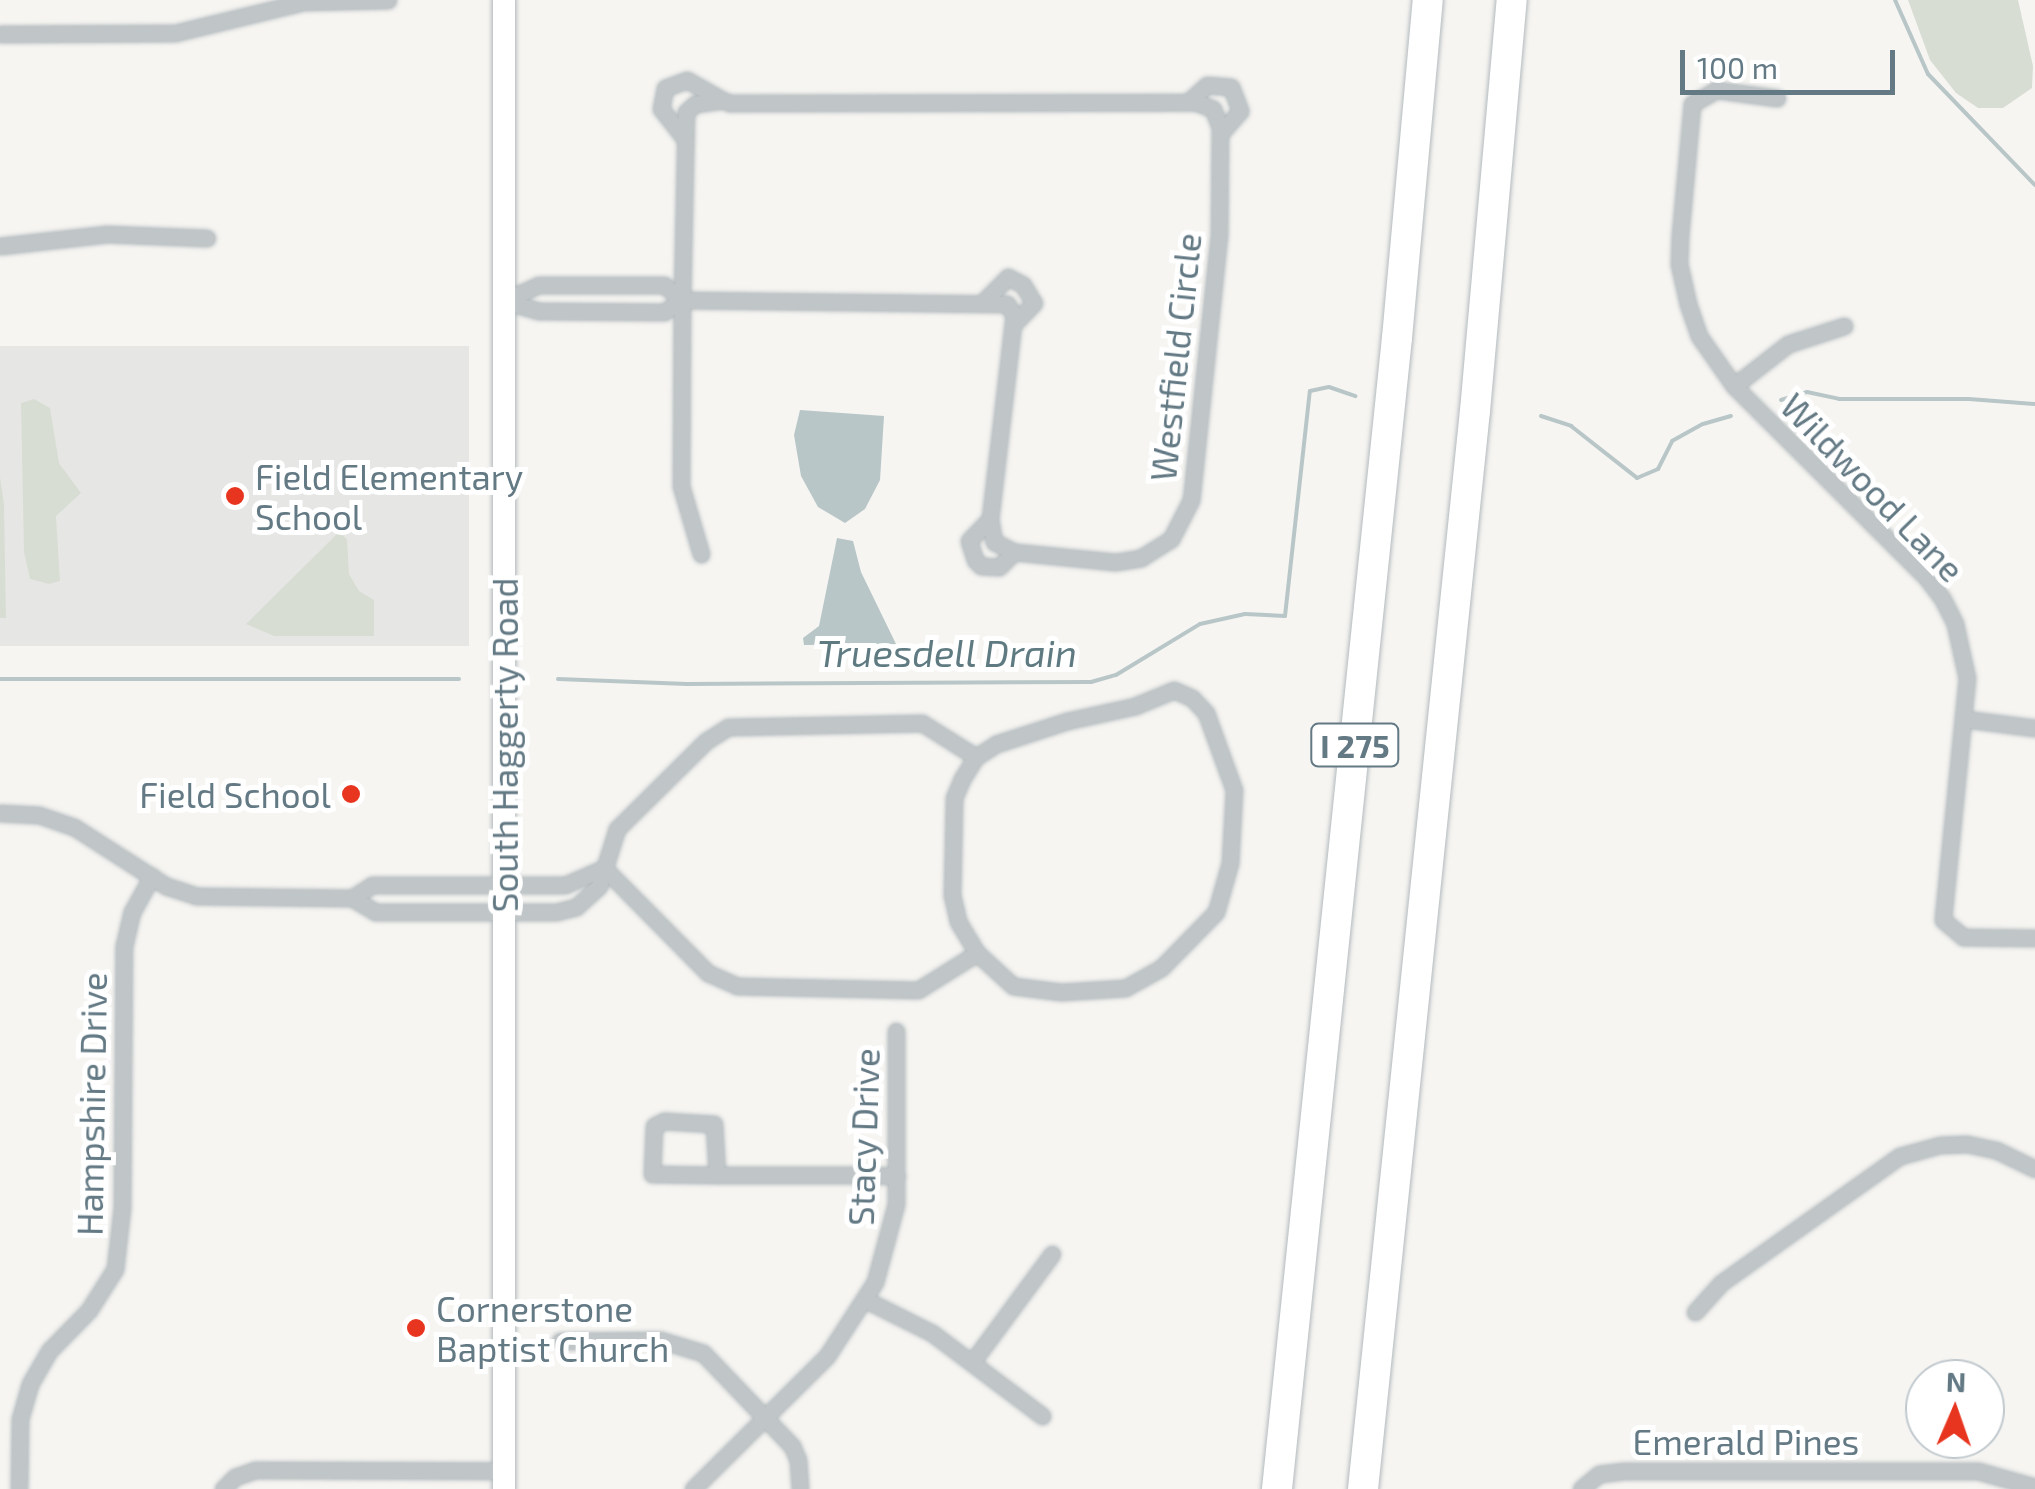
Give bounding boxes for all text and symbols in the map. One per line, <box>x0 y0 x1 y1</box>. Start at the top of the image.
scale bar <box>1685 30 1900 92</box>
text: 100 m <box>1697 49 1778 85</box>
street label: Westfield Circle <box>1141 231 1209 483</box>
street label: Wildwood Lane <box>1773 384 1973 590</box>
place label: Field Elementary School <box>255 455 523 537</box>
marker: Field Elementary School <box>224 485 246 507</box>
street label: South Haggerty Road <box>483 577 525 913</box>
water label: Truesdell Drain <box>816 630 1078 676</box>
road number: I 275 <box>1310 718 1400 772</box>
place label: Field School <box>139 773 331 815</box>
marker: Field School <box>340 783 362 805</box>
street label: Hampshire Drive <box>68 972 114 1236</box>
street label: Stacy Drive <box>839 1047 887 1227</box>
place label: Cornerstone Baptist Church <box>436 1287 669 1369</box>
marker: Cornerstone Baptist Church <box>405 1317 427 1339</box>
north arrow <box>1905 1359 2005 1459</box>
text: N <box>1945 1364 1967 1398</box>
street label: Emerald Pines <box>1633 1420 1859 1462</box>

